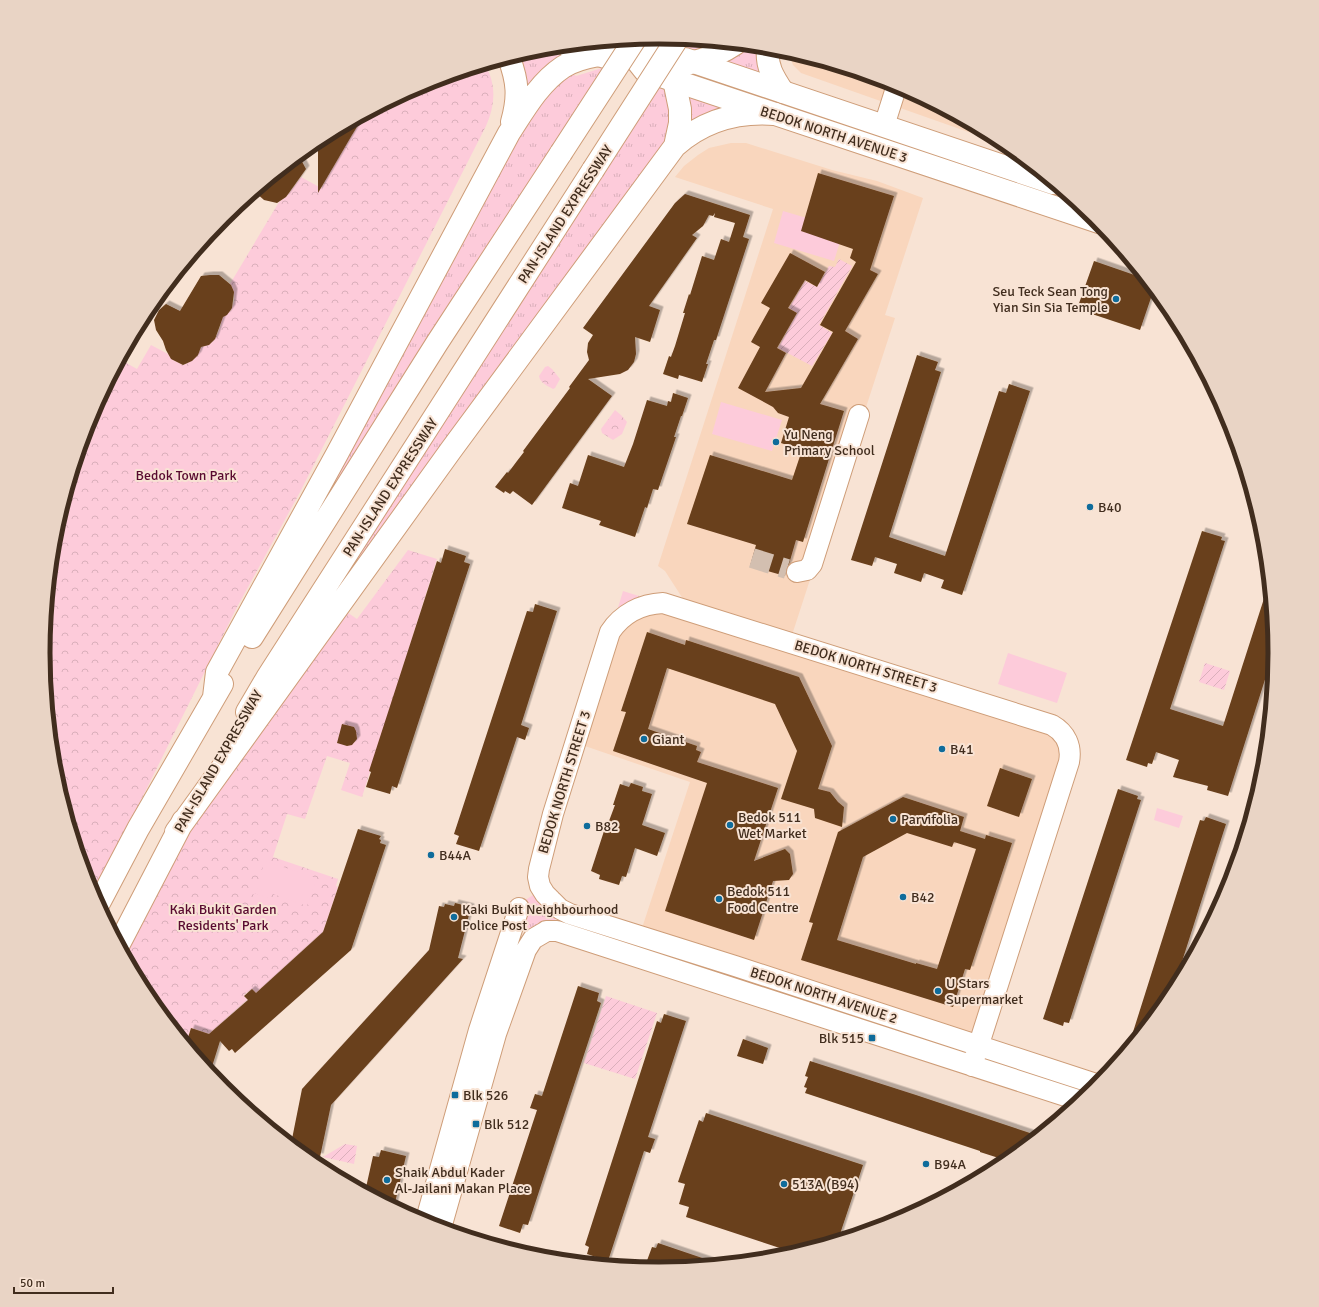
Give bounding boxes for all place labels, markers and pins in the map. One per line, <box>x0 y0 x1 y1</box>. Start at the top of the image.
place label: Seu Teck Sean Tong Yian Sin Sia Temple <box>992 283 1108 316</box>
marker: Seu Teck Sean Tong Yian Sin Sia Temple <box>1111 294 1121 304</box>
place label: Yu Neng Primary School <box>784 426 875 459</box>
marker: Yu Neng Primary School <box>771 437 781 447</box>
place label: B40 <box>1098 499 1122 516</box>
marker: B40 <box>1085 502 1095 512</box>
place label: Giant <box>652 731 685 748</box>
marker: Giant <box>639 734 649 744</box>
place label: B41 <box>950 741 974 758</box>
marker: B41 <box>937 744 947 754</box>
place label: Bedok 511 Wet Market <box>738 809 807 842</box>
place label: Parvifolia <box>901 811 958 828</box>
marker: Parvifolia <box>888 814 898 824</box>
place label: B82 <box>595 818 619 835</box>
marker: Bedok 511 Wet Market <box>725 820 735 830</box>
marker: B82 <box>582 821 592 831</box>
place label: B44A <box>439 847 472 864</box>
marker: B44A <box>426 850 436 860</box>
place label: Bedok 511 Food Centre <box>727 883 799 916</box>
place label: B42 <box>911 889 935 906</box>
marker: B42 <box>898 892 908 902</box>
marker: Bedok 511 Food Centre <box>714 894 724 904</box>
place label: Kaki Bukit Neighbourhood Police Post <box>462 901 618 934</box>
marker: Kaki Bukit Neighbourhood Police Post <box>449 912 459 922</box>
place label: U Stars Supermarket <box>946 975 1023 1008</box>
marker: U Stars Supermarket <box>933 986 943 996</box>
place label: Blk 515 <box>819 1030 864 1047</box>
marker: Blk 515 <box>867 1033 877 1043</box>
place label: Blk 526 <box>463 1087 508 1104</box>
marker: Blk 526 <box>450 1090 460 1100</box>
place label: Blk 512 <box>484 1116 529 1133</box>
marker: Blk 512 <box>471 1119 481 1129</box>
place label: B94A <box>934 1156 967 1173</box>
marker: B94A <box>921 1159 931 1169</box>
place label: Shaik Abdul Kader Al-Jailani Makan Place <box>395 1164 530 1197</box>
marker: Shaik Abdul Kader Al-Jailani Makan Place <box>382 1175 392 1185</box>
place label: 513A (B94) <box>792 1176 859 1193</box>
marker: 513A (B94) <box>779 1179 789 1189</box>

